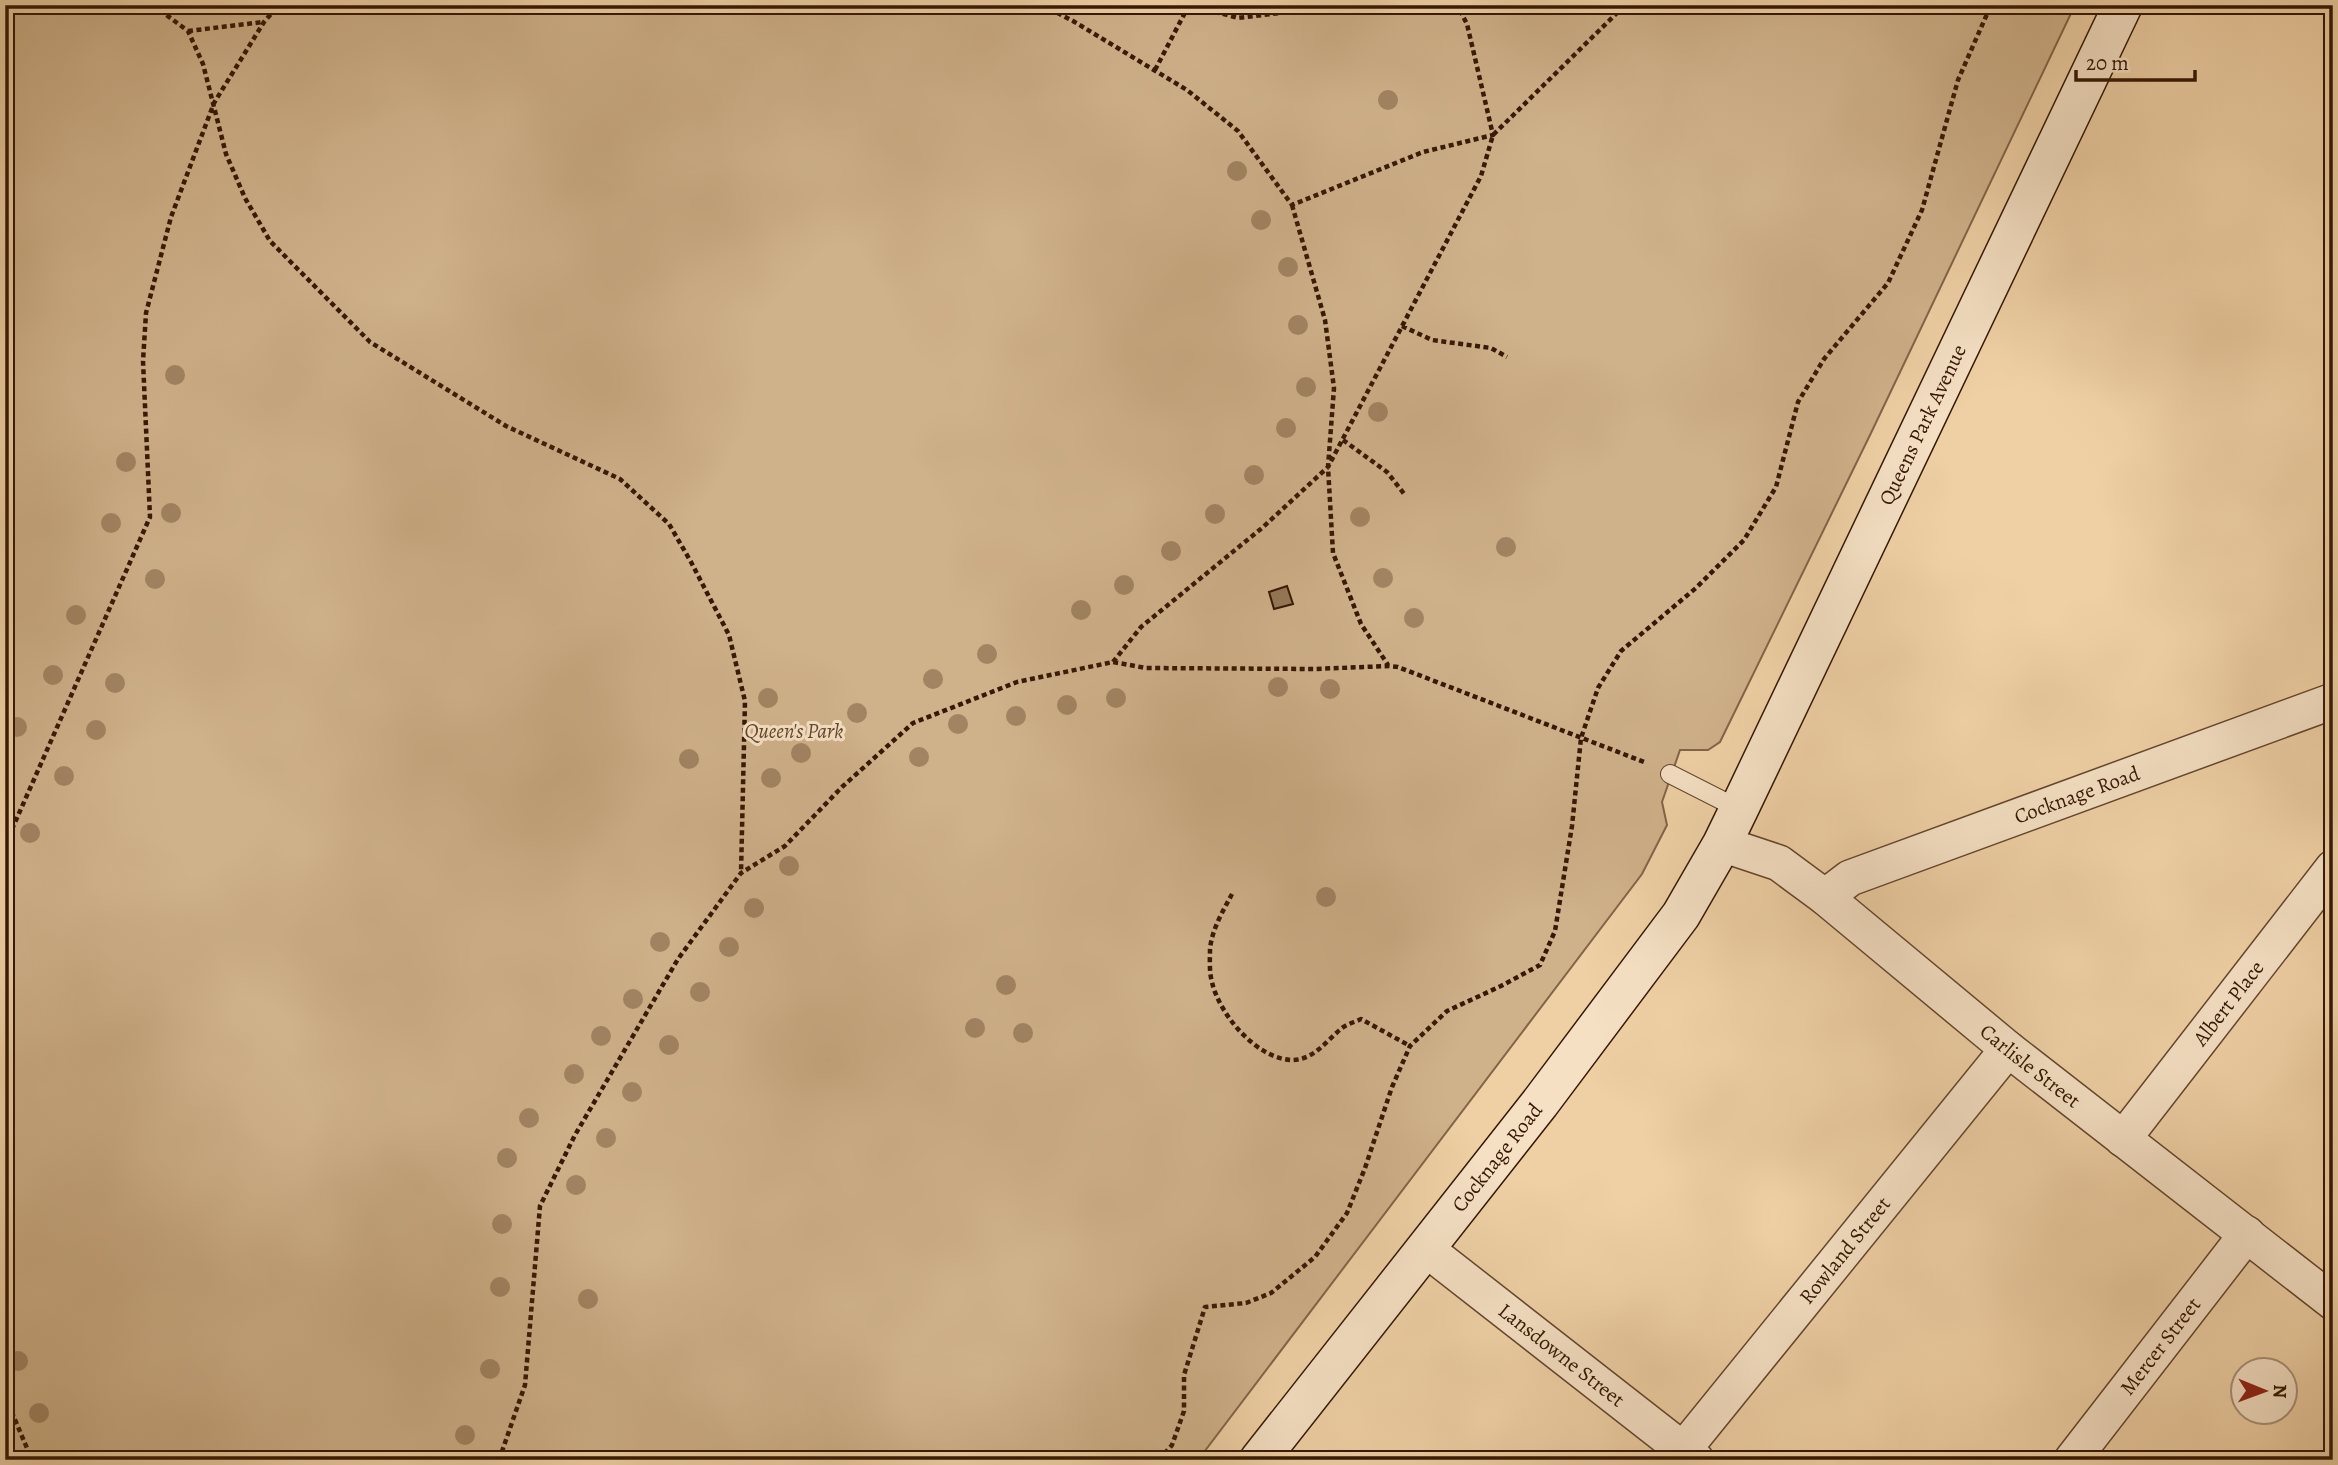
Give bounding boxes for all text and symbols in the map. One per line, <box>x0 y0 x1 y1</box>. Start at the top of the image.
scale bar <box>2076 38 2194 82</box>
text: 20 m <box>2086 49 2129 77</box>
street label: Queens Park Avenue <box>1872 340 1973 510</box>
park label: Queen's Park <box>745 717 843 745</box>
street label: Cocknage Road <box>2010 759 2144 831</box>
street label: Albert Place <box>2186 955 2270 1052</box>
street label: Carlisle Street <box>1974 1017 2086 1114</box>
street label: Cocknage Road <box>1445 1096 1549 1218</box>
street label: Rowland Street <box>1793 1191 1897 1310</box>
street label: Mercer Street <box>2113 1291 2207 1401</box>
street label: Lansdowne Street <box>1492 1297 1631 1413</box>
north arrow <box>2230 1356 2300 1426</box>
text: N <box>2267 1384 2293 1399</box>

